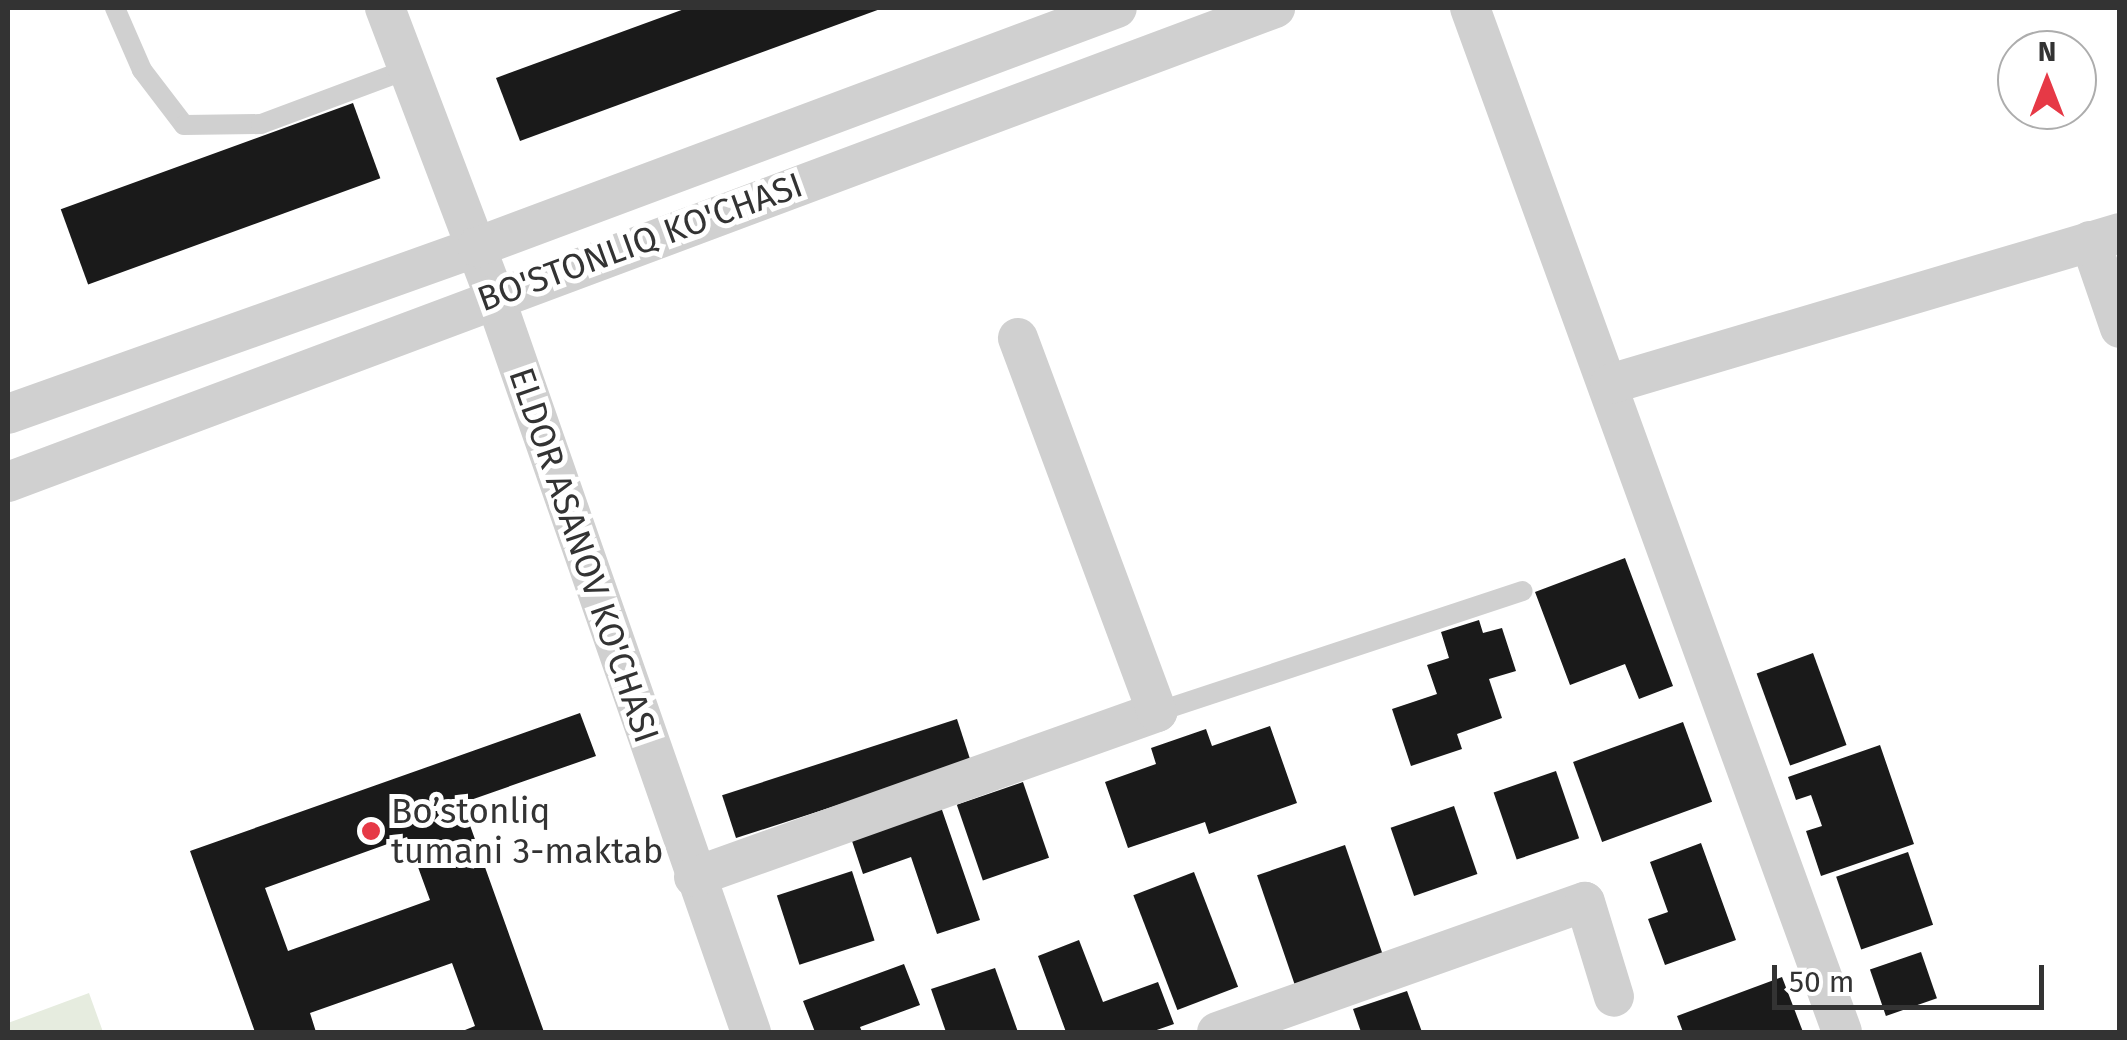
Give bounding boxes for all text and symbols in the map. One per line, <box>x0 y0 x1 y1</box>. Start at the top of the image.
north arrow <box>1997 30 2097 130</box>
text: N <box>2038 35 2056 68</box>
street label: BO'STONLIQ KO'CHASI <box>472 164 808 320</box>
street label: ELDOR ASANOV KO'CHASI <box>500 362 668 748</box>
place label: Bo’stonliq tumani 3-maktab <box>391 790 663 872</box>
marker: Bo’stonliq tumani 3-maktab <box>360 820 382 842</box>
scale bar <box>1777 945 2050 1007</box>
text: 50 m <box>1789 964 1854 1000</box>

